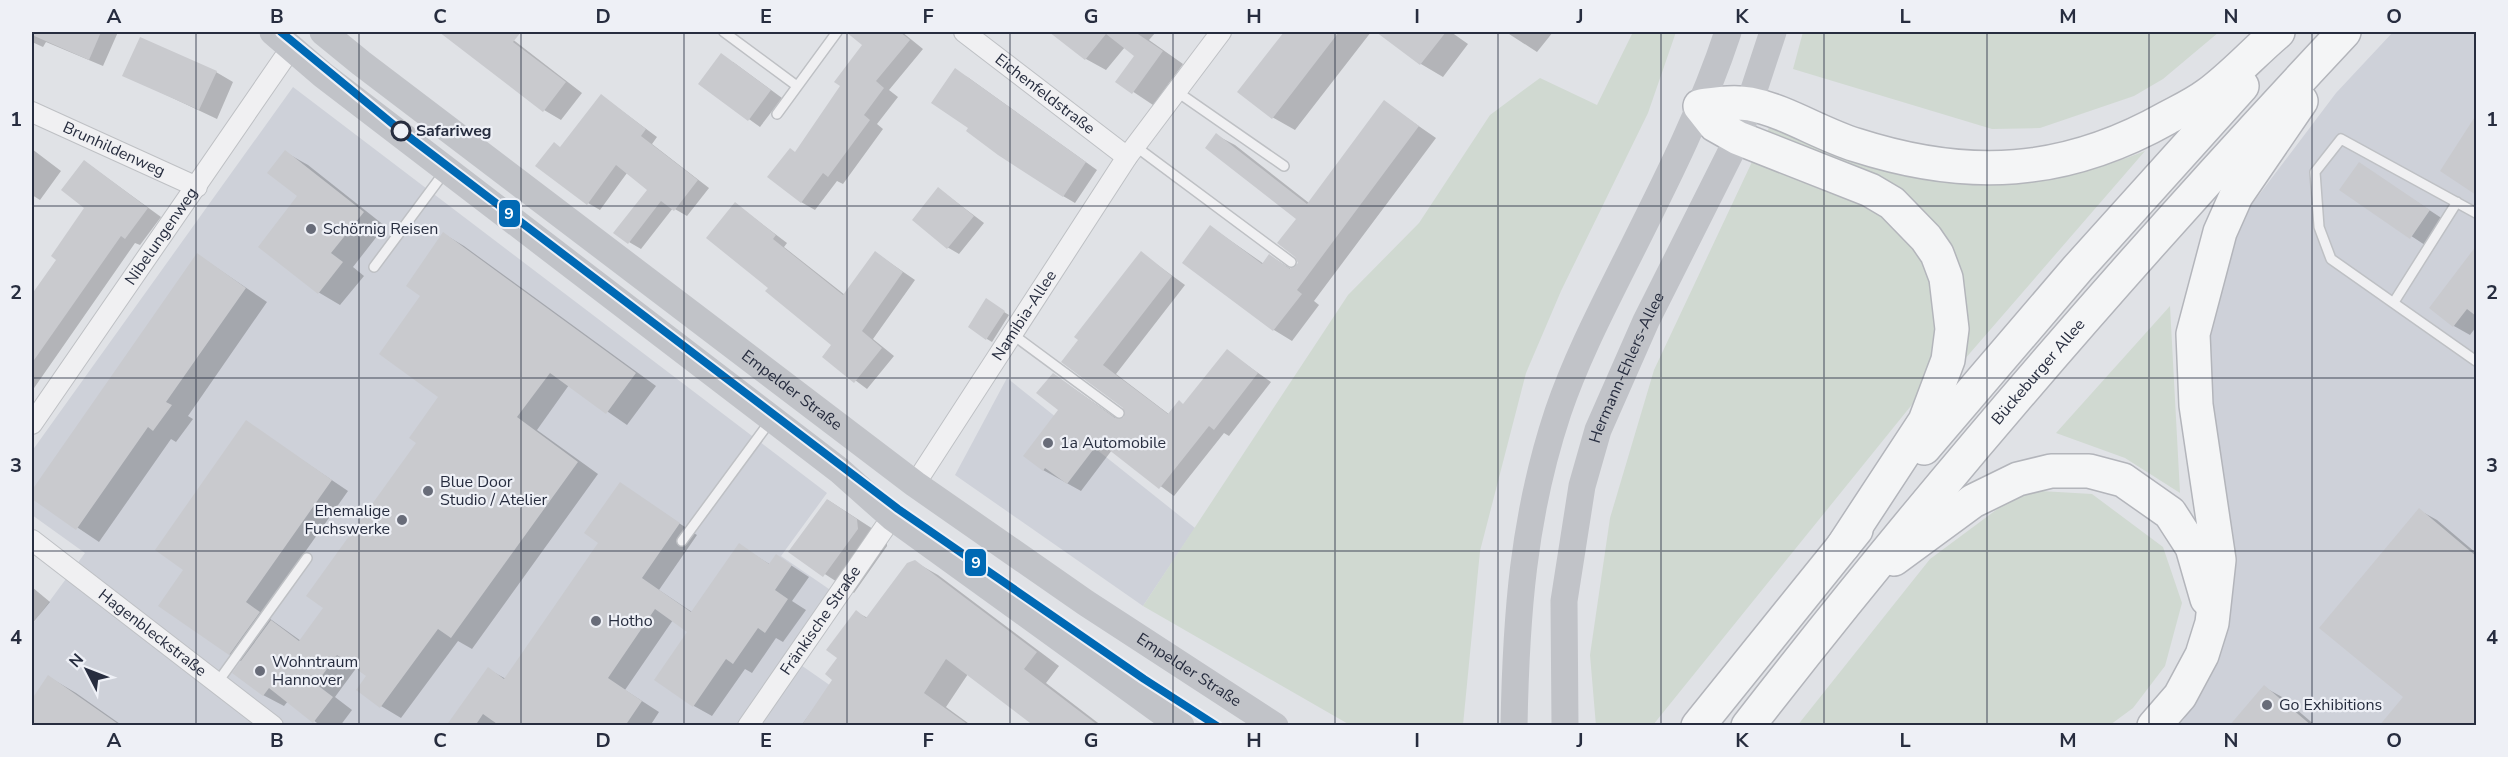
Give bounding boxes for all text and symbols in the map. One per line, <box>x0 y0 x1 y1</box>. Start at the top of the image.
text: A <box>107 3 122 30</box>
text: B <box>270 3 284 30</box>
text: C <box>433 3 447 30</box>
text: D <box>595 3 611 30</box>
text: E <box>760 3 772 30</box>
text: F <box>922 3 934 30</box>
text: G <box>1084 3 1098 30</box>
text: H <box>1246 3 1262 30</box>
text: I <box>1414 3 1420 30</box>
text: J <box>1575 3 1584 30</box>
text: K <box>1735 3 1749 30</box>
text: L <box>1899 3 1911 30</box>
text: M <box>2059 3 2077 30</box>
text: N <box>2224 3 2238 30</box>
text: O <box>2386 3 2402 30</box>
street label: Eichenfeldstraße <box>990 49 1099 139</box>
text: 1 <box>10 106 22 133</box>
text: 1 <box>2486 106 2498 133</box>
street label: Brunhildenweg <box>59 116 169 182</box>
place label: Safariweg <box>416 120 492 142</box>
marker: Safariweg <box>391 121 411 141</box>
street label: Nibelungenweg <box>120 183 203 290</box>
line badge: 9 <box>498 199 521 228</box>
text: 9 <box>504 203 514 225</box>
place label: Schörnig Reisen <box>323 218 438 240</box>
marker: Schörnig Reisen <box>304 222 318 236</box>
street label: Namibia-Allee <box>987 266 1062 365</box>
text: 2 <box>10 279 22 306</box>
text: 2 <box>2486 279 2498 306</box>
street label: Hermann-Ehlers-Allee <box>1584 289 1670 446</box>
street label: Bückeburger Allee <box>1986 314 2090 430</box>
street label: Empelder Straße <box>737 345 847 436</box>
place label: 1a Automobile <box>1060 432 1166 454</box>
marker: 1a Automobile <box>1041 436 1055 450</box>
text: 3 <box>10 452 22 479</box>
text: 3 <box>2486 452 2498 479</box>
place label: Blue Door Studio / Atelier <box>440 471 548 511</box>
marker: Blue Door Studio / Atelier <box>421 484 435 498</box>
place label: Ehemalige Fuchswerke <box>305 500 390 540</box>
marker: Ehemalige Fuchswerke <box>395 513 409 527</box>
line badge: 9 <box>964 548 987 577</box>
text: 9 <box>971 552 981 574</box>
street label: Fränkische Straße <box>775 562 866 680</box>
street label: Hagenbleckstraße <box>94 584 211 682</box>
place label: Hotho <box>608 610 653 632</box>
marker: Hotho <box>589 614 603 628</box>
text: 4 <box>10 624 22 651</box>
text: 4 <box>2486 624 2498 651</box>
street label: Empelder Straße <box>1132 628 1246 712</box>
north arrow <box>57 640 117 700</box>
text: N <box>64 649 89 672</box>
place label: Wohntraum Hannover <box>272 651 358 691</box>
marker: Wohntraum Hannover <box>253 664 267 678</box>
place label: Go Exhibitions <box>2279 694 2382 716</box>
marker: Go Exhibitions <box>2260 698 2274 712</box>
text: A <box>107 727 122 754</box>
text: B <box>270 727 284 754</box>
text: C <box>433 727 447 754</box>
text: D <box>595 727 611 754</box>
text: E <box>760 727 772 754</box>
text: F <box>922 727 934 754</box>
text: G <box>1084 727 1098 754</box>
text: H <box>1246 727 1262 754</box>
text: I <box>1414 727 1420 754</box>
text: J <box>1575 727 1584 754</box>
text: K <box>1735 727 1749 754</box>
text: L <box>1899 727 1911 754</box>
text: M <box>2059 727 2077 754</box>
text: N <box>2224 727 2238 754</box>
text: O <box>2386 727 2402 754</box>

